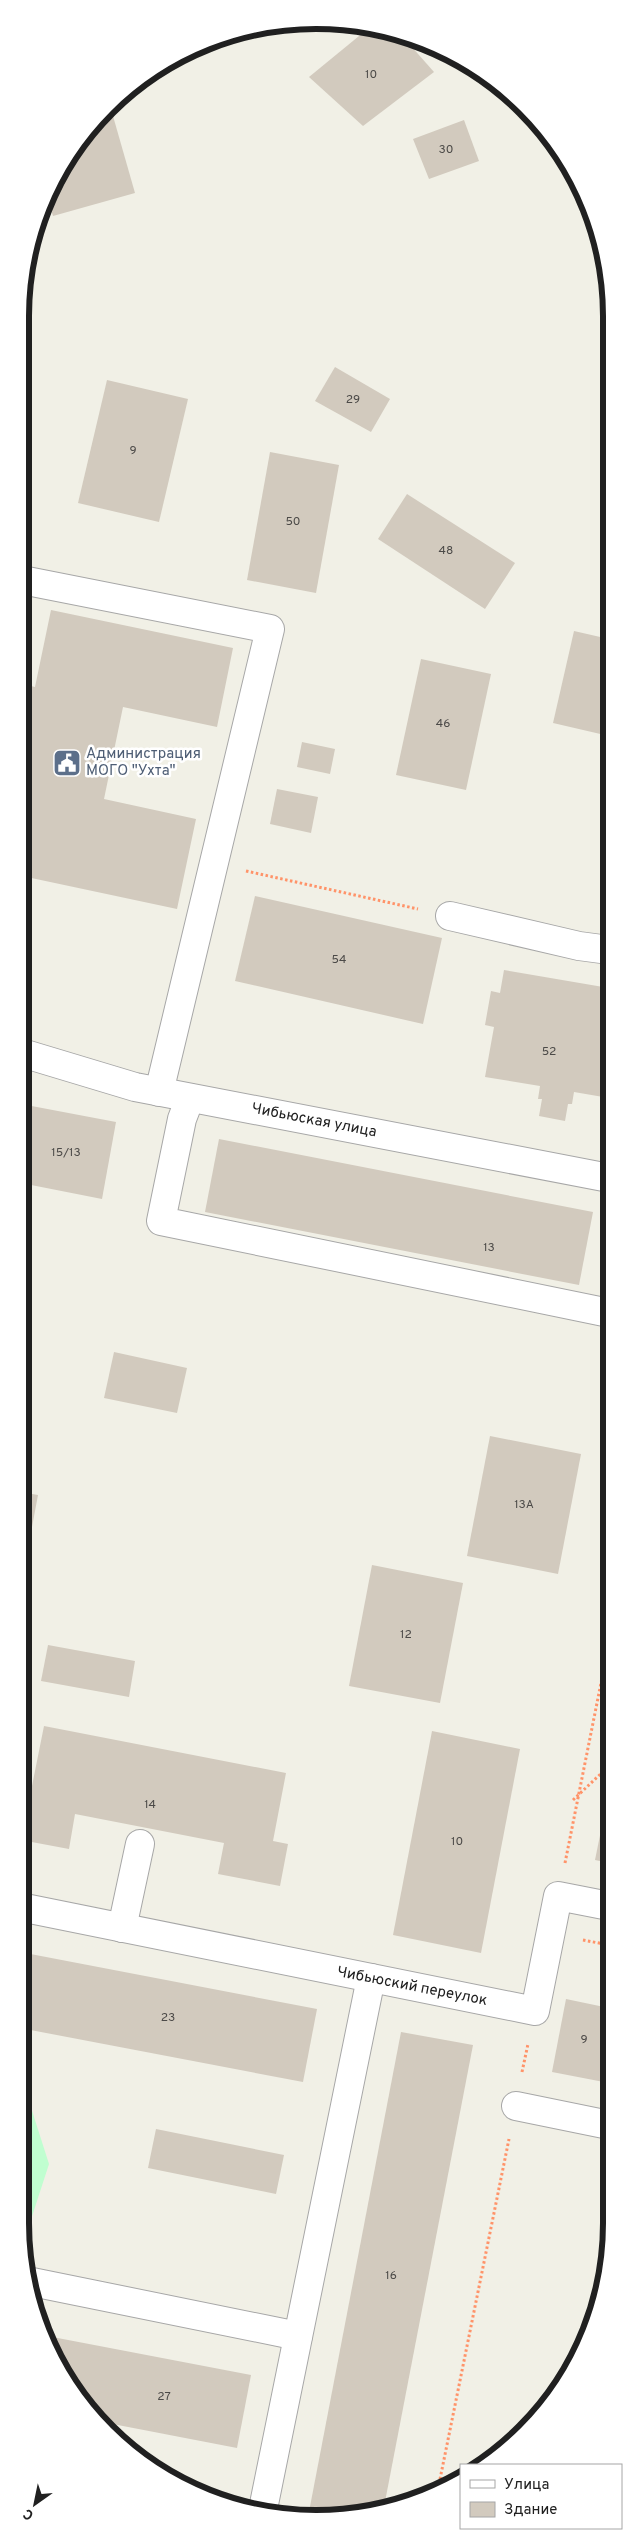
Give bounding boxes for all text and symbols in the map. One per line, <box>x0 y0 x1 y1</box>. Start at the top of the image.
house number: 10 <box>365 67 377 83</box>
house number: 30 <box>439 142 453 158</box>
house number: 29 <box>346 392 360 408</box>
house number: 9 <box>129 443 137 459</box>
house number: 50 <box>285 514 301 530</box>
house number: 48 <box>439 543 453 559</box>
house number: 46 <box>436 716 450 732</box>
place label: Администрация МОГО "Ухта" <box>86 745 201 781</box>
public building icon: Администрация МОГО "Ухта" <box>52 748 82 778</box>
house number: 54 <box>331 952 347 968</box>
house number: 52 <box>542 1044 556 1060</box>
street label: Чибьюская улица <box>250 1100 378 1142</box>
house number: 15/13 <box>51 1145 81 1161</box>
house number: 13 <box>483 1240 495 1256</box>
house number: 13А <box>514 1497 534 1513</box>
house number: 12 <box>400 1627 412 1643</box>
house number: 14 <box>144 1797 156 1813</box>
house number: 10 <box>451 1834 463 1850</box>
street label: Чибьюский переулок <box>335 1963 489 2011</box>
house number: 23 <box>161 2010 175 2026</box>
house number: 9 <box>580 2032 588 2048</box>
house number: 16 <box>385 2268 397 2284</box>
house number: 27 <box>157 2389 171 2405</box>
legend <box>460 2464 622 2529</box>
text: Улица <box>504 2476 549 2495</box>
north arrow <box>10 2479 60 2529</box>
text: Здание <box>504 2501 557 2520</box>
text: С <box>20 2504 37 2523</box>

